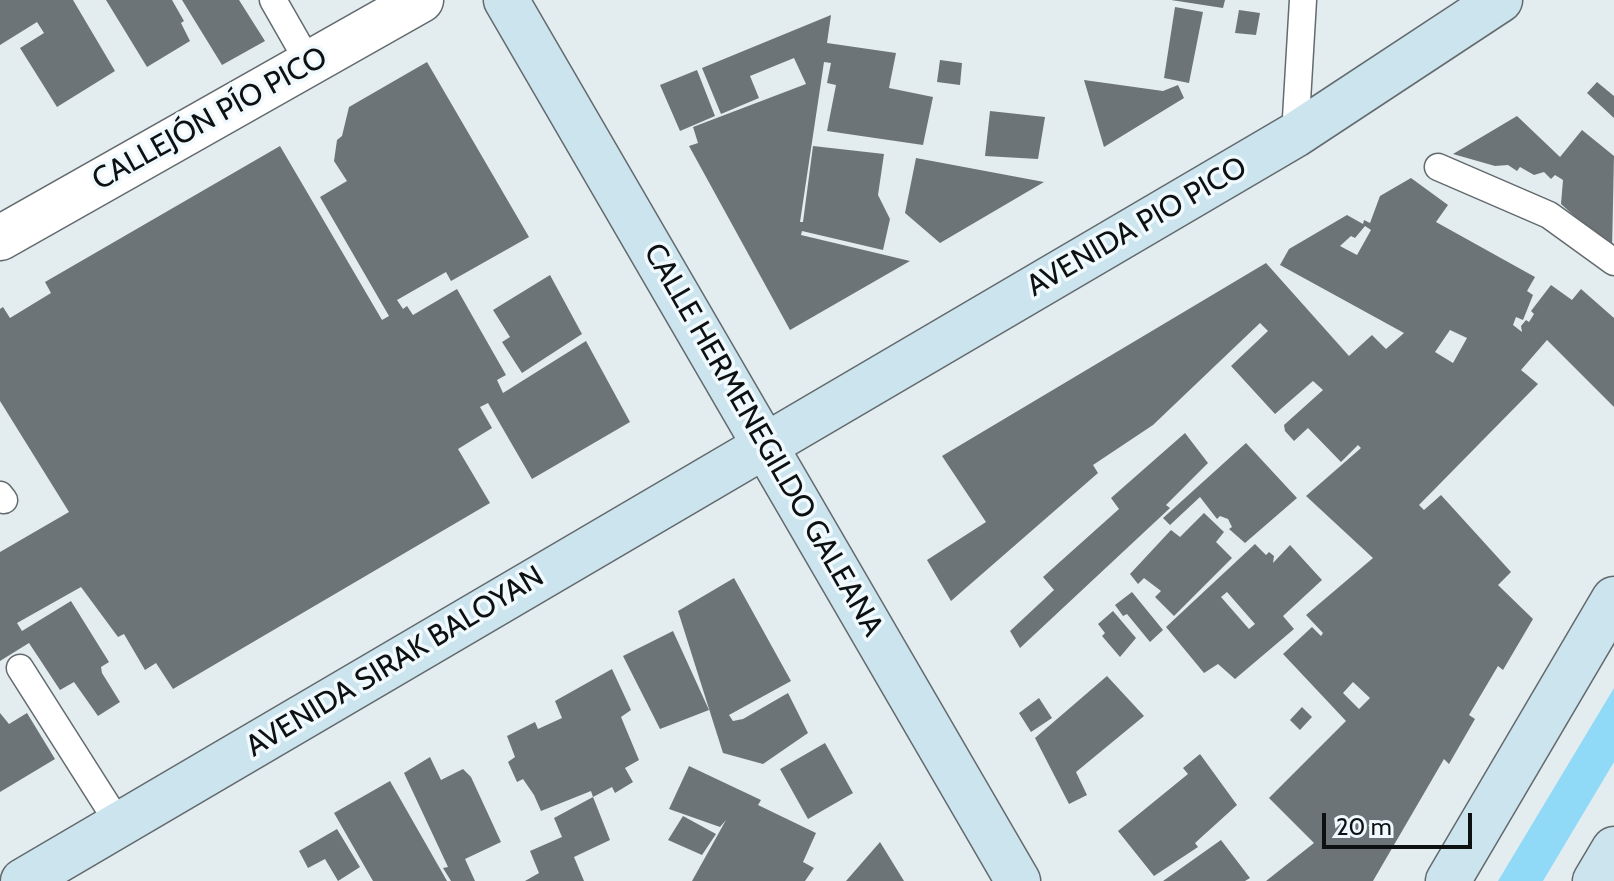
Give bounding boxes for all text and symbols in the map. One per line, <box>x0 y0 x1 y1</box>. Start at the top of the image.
street label: CALLEJÓN PÍO PICO <box>86 40 334 198</box>
street label: AVENIDA PIO PICO <box>1021 149 1253 305</box>
street label: CALLE HERMENEGILDO GALEANA <box>636 237 890 643</box>
street label: AVENIDA SIRAK BALOYAN <box>240 559 550 765</box>
scale bar <box>1326 797 1476 847</box>
text: 20 m <box>1336 812 1392 841</box>

